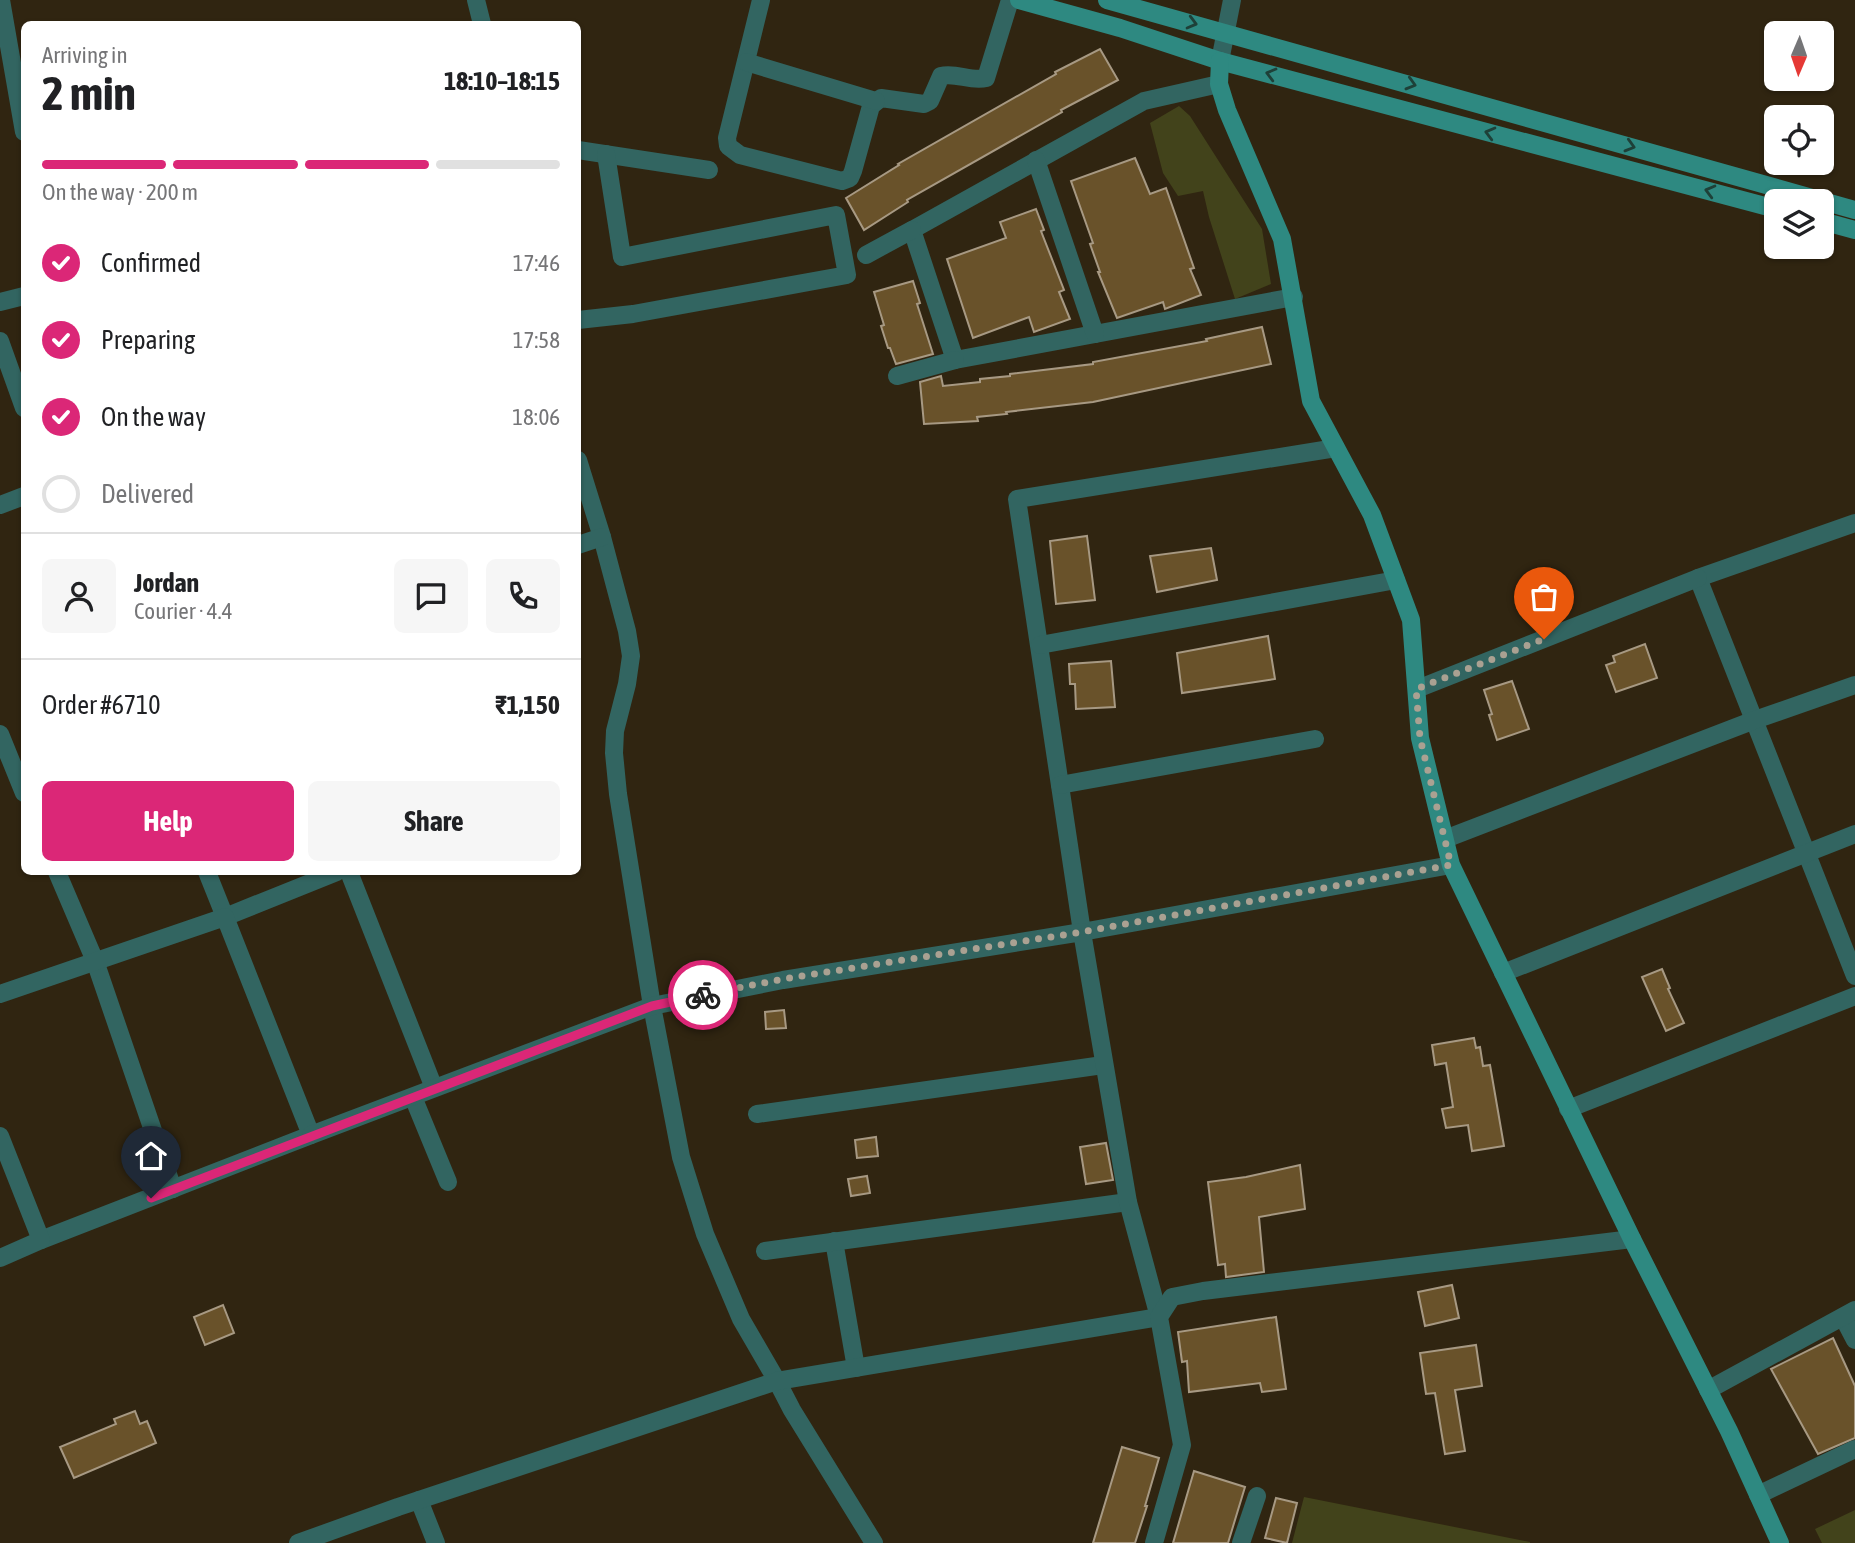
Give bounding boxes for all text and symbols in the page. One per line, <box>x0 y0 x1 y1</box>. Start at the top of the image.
one-way arrow <box>1186 15 1198 29</box>
north arrow <box>1764 21 1834 91</box>
map controls <box>1764 21 1834 259</box>
text: Arriving in <box>42 42 128 68</box>
text: 18:10–18:15 <box>444 66 560 96</box>
text: 2 min <box>42 67 136 120</box>
one-way arrow <box>1265 68 1277 82</box>
one-way arrow <box>1405 76 1417 91</box>
button: locate <box>1764 105 1834 175</box>
one-way arrow <box>1485 126 1497 141</box>
one-way arrow <box>1624 138 1636 153</box>
text: On the way · 200 m <box>42 179 198 205</box>
one-way arrow <box>1704 185 1716 199</box>
button: layers <box>1764 189 1834 259</box>
icon: check <box>42 244 80 282</box>
text: Confirmed <box>101 248 201 278</box>
text: 17:46 <box>513 250 560 276</box>
icon: check <box>42 321 80 359</box>
text: Preparing <box>101 325 195 355</box>
text: 17:58 <box>513 327 560 353</box>
icon: check <box>42 398 80 436</box>
text: On the way <box>101 402 206 432</box>
text: 18:06 <box>512 404 560 430</box>
text: Delivered <box>101 479 194 509</box>
button: person <box>42 559 116 633</box>
button: chat <box>394 559 468 633</box>
button: phone <box>486 559 560 633</box>
pin <box>1514 567 1574 639</box>
text: Jordan <box>134 568 199 598</box>
icon: bag <box>1525 578 1563 616</box>
text: Courier · 4.4 <box>134 598 233 624</box>
text: Order #6710 <box>42 690 161 720</box>
text: ₹1,150 <box>495 690 560 720</box>
button: Help <box>42 781 294 861</box>
button: Share <box>308 781 560 861</box>
courier <box>668 960 738 1030</box>
icon: bike <box>684 976 722 1014</box>
pin <box>121 1126 181 1198</box>
icon: home <box>132 1137 170 1175</box>

